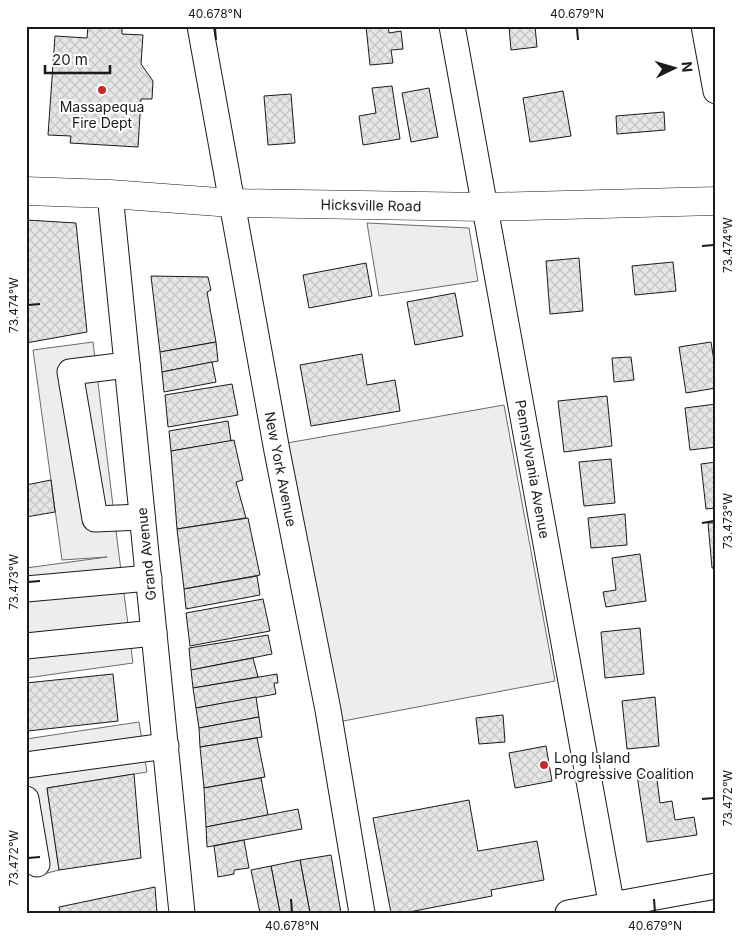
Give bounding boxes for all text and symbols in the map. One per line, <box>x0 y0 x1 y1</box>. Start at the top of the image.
text: 40.678°N <box>188 6 242 21</box>
text: 40.679°N <box>550 6 604 21</box>
scale bar <box>45 42 110 74</box>
north arrow <box>650 42 700 92</box>
text: 20 m <box>52 50 88 69</box>
text: N <box>679 61 696 73</box>
marker: Massapequa Fire Dept <box>96 84 108 96</box>
place label: Massapequa Fire Dept <box>60 98 144 131</box>
street label: Hicksville Road <box>320 196 422 214</box>
text: 73.474°W <box>720 217 735 273</box>
text: 73.474°W <box>6 277 21 333</box>
street label: Pennsylvania Avenue <box>512 398 554 540</box>
street label: New York Avenue <box>261 410 301 528</box>
text: 73.473°W <box>720 493 735 549</box>
street label: Grand Avenue <box>133 507 159 601</box>
text: 73.473°W <box>6 554 21 610</box>
place label: Long Island Progressive Coalition <box>554 749 694 782</box>
marker: Long Island Progressive Coalition <box>538 759 550 771</box>
text: 73.472°W <box>720 770 735 826</box>
text: 73.472°W <box>6 830 21 886</box>
text: 40.678°N <box>265 918 319 933</box>
text: 40.679°N <box>628 918 682 933</box>

